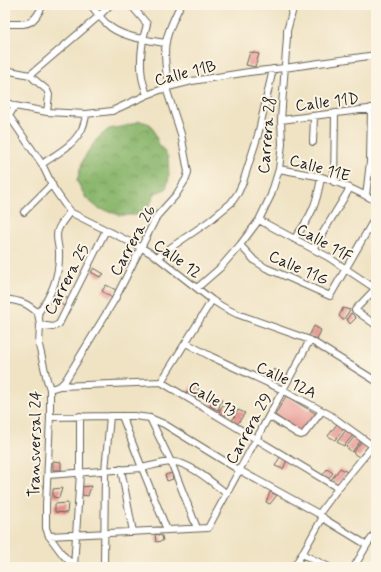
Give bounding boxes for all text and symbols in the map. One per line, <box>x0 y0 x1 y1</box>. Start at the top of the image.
street label: Calle 11B <box>152 56 218 91</box>
street label: Calle 11D <box>294 88 360 117</box>
street label: Carrera 28 <box>254 96 281 175</box>
street label: Calle 11E <box>287 150 352 187</box>
street label: Carrera 26 <box>105 201 161 280</box>
street label: Calle 11F <box>292 219 356 268</box>
street label: Calle 12 <box>149 235 205 284</box>
street label: Carrera 25 <box>40 241 95 319</box>
street label: Calle 11G <box>265 246 332 291</box>
street label: Calle 12A <box>253 357 320 404</box>
street label: Calle 13 <box>184 377 240 422</box>
street label: Carrera 29 <box>221 389 278 468</box>
street label: Transversal 24 <box>24 390 47 497</box>

